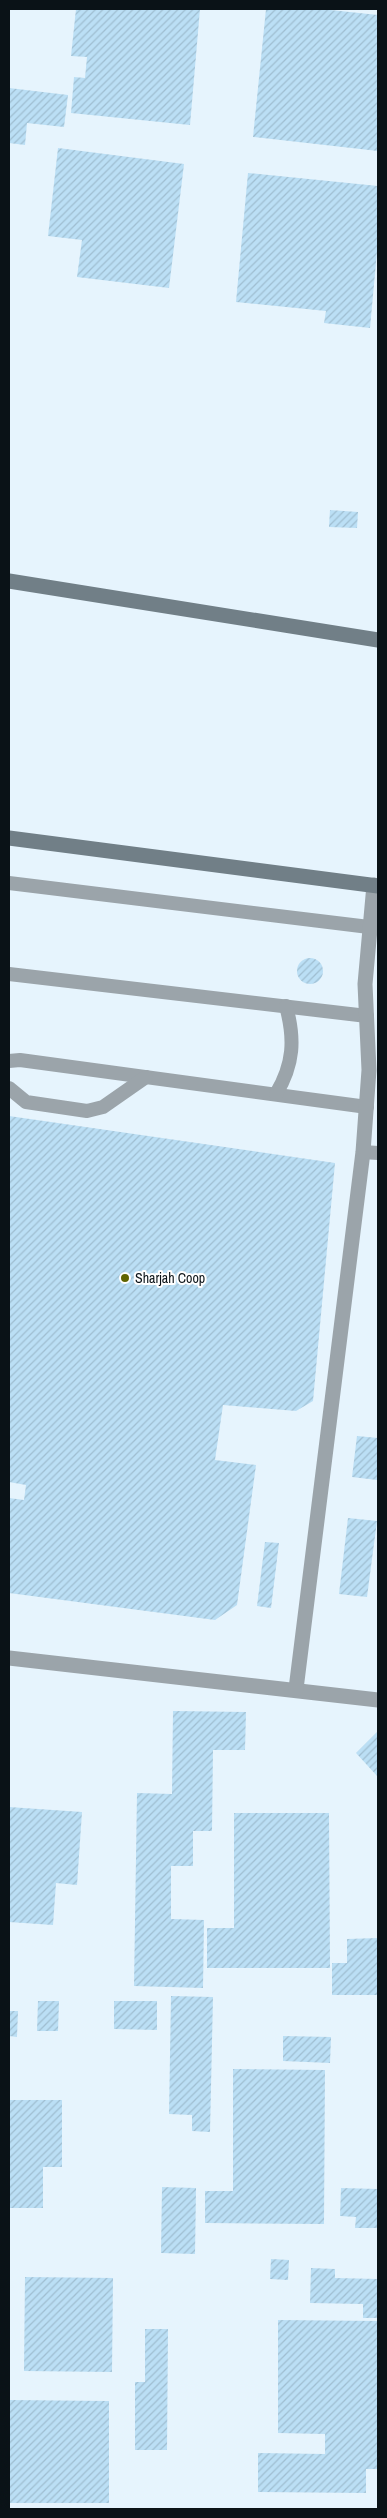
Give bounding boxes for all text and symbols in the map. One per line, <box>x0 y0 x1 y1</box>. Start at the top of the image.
place label: Sharjah Coop <box>135 1269 205 1287</box>
marker: Sharjah Coop <box>119 1272 131 1284</box>

